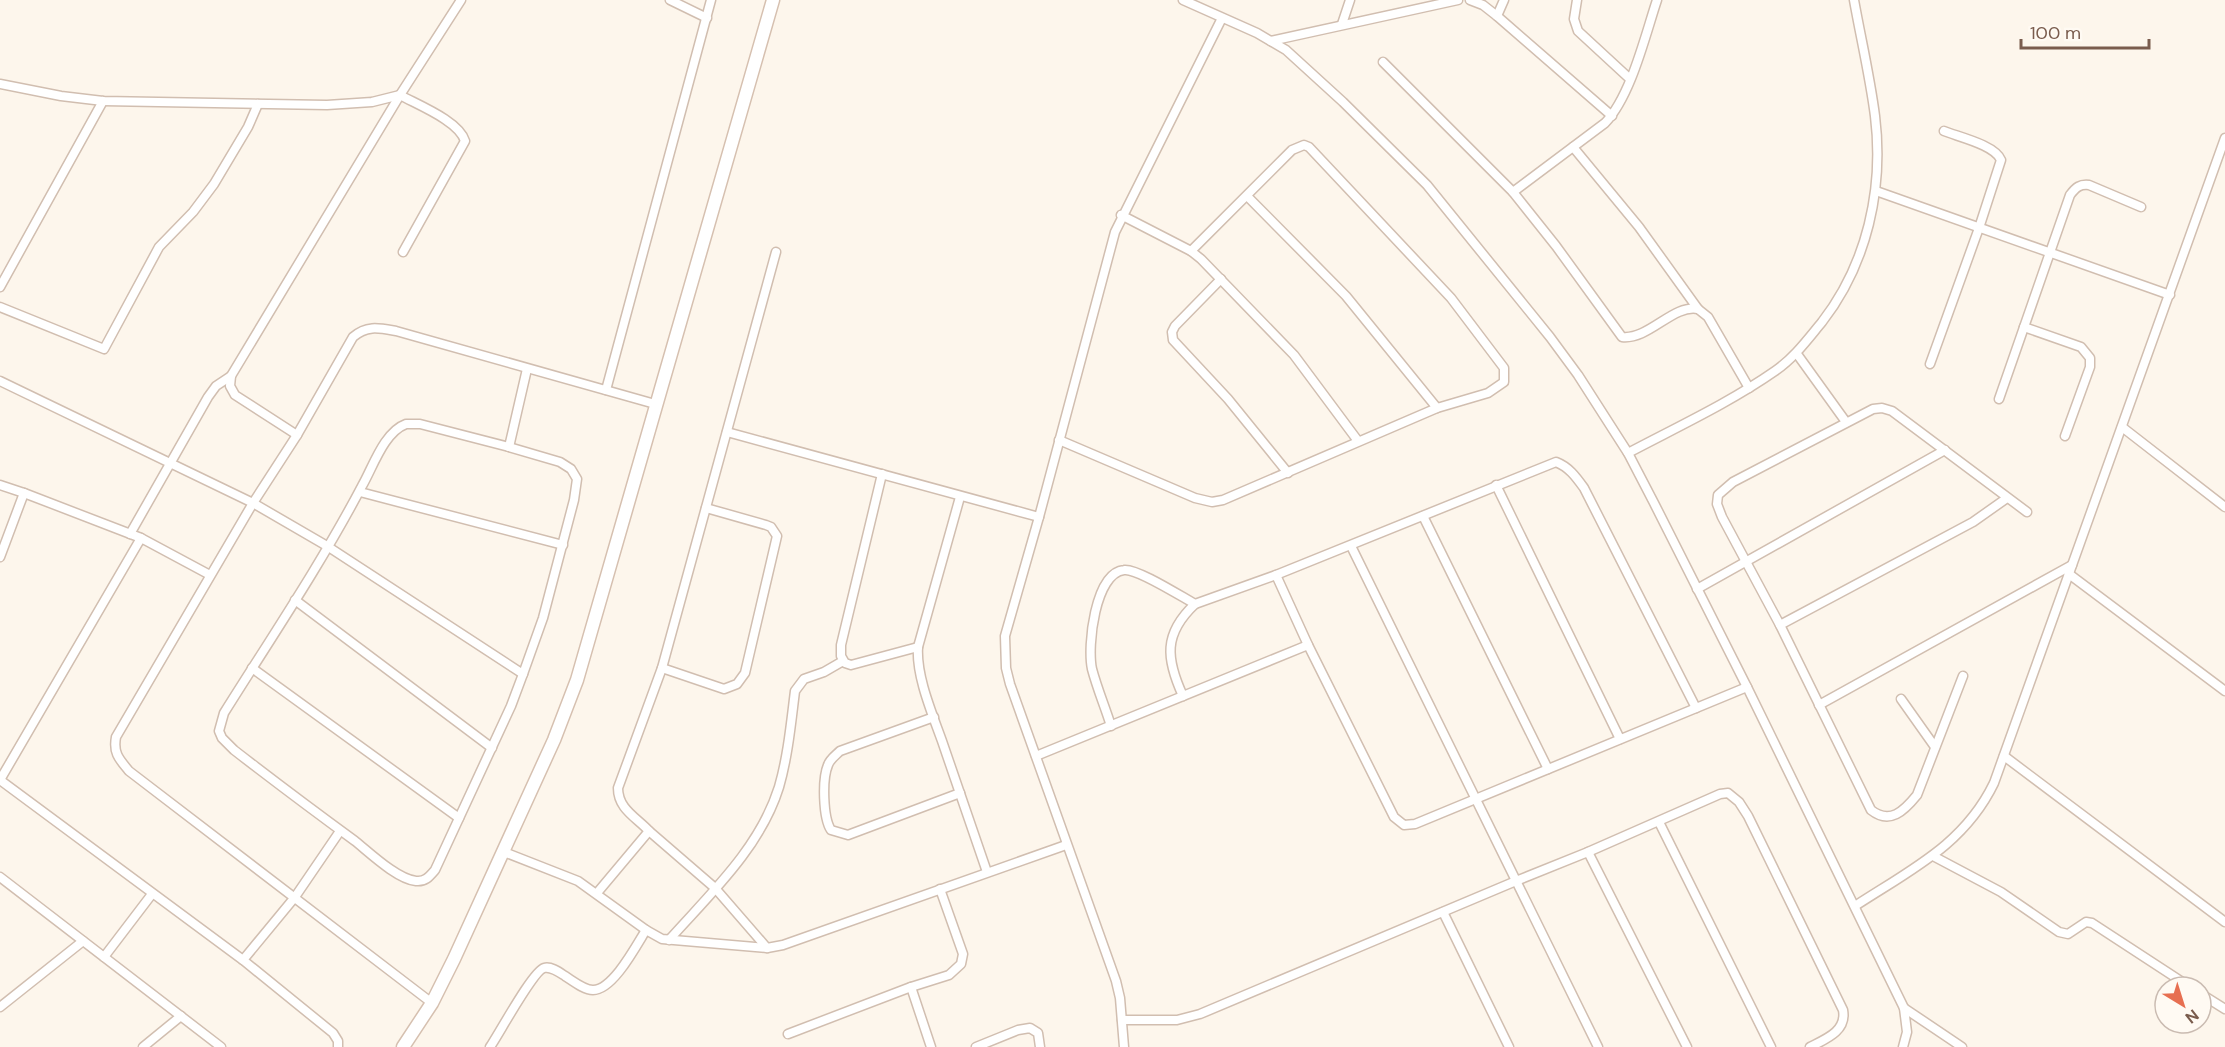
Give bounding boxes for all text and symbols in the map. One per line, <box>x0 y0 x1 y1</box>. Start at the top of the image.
scale bar <box>2021 12 2148 50</box>
text: 100 m <box>2030 21 2081 45</box>
north arrow <box>2153 975 2213 1035</box>
text: N <box>2181 1005 2203 1028</box>

